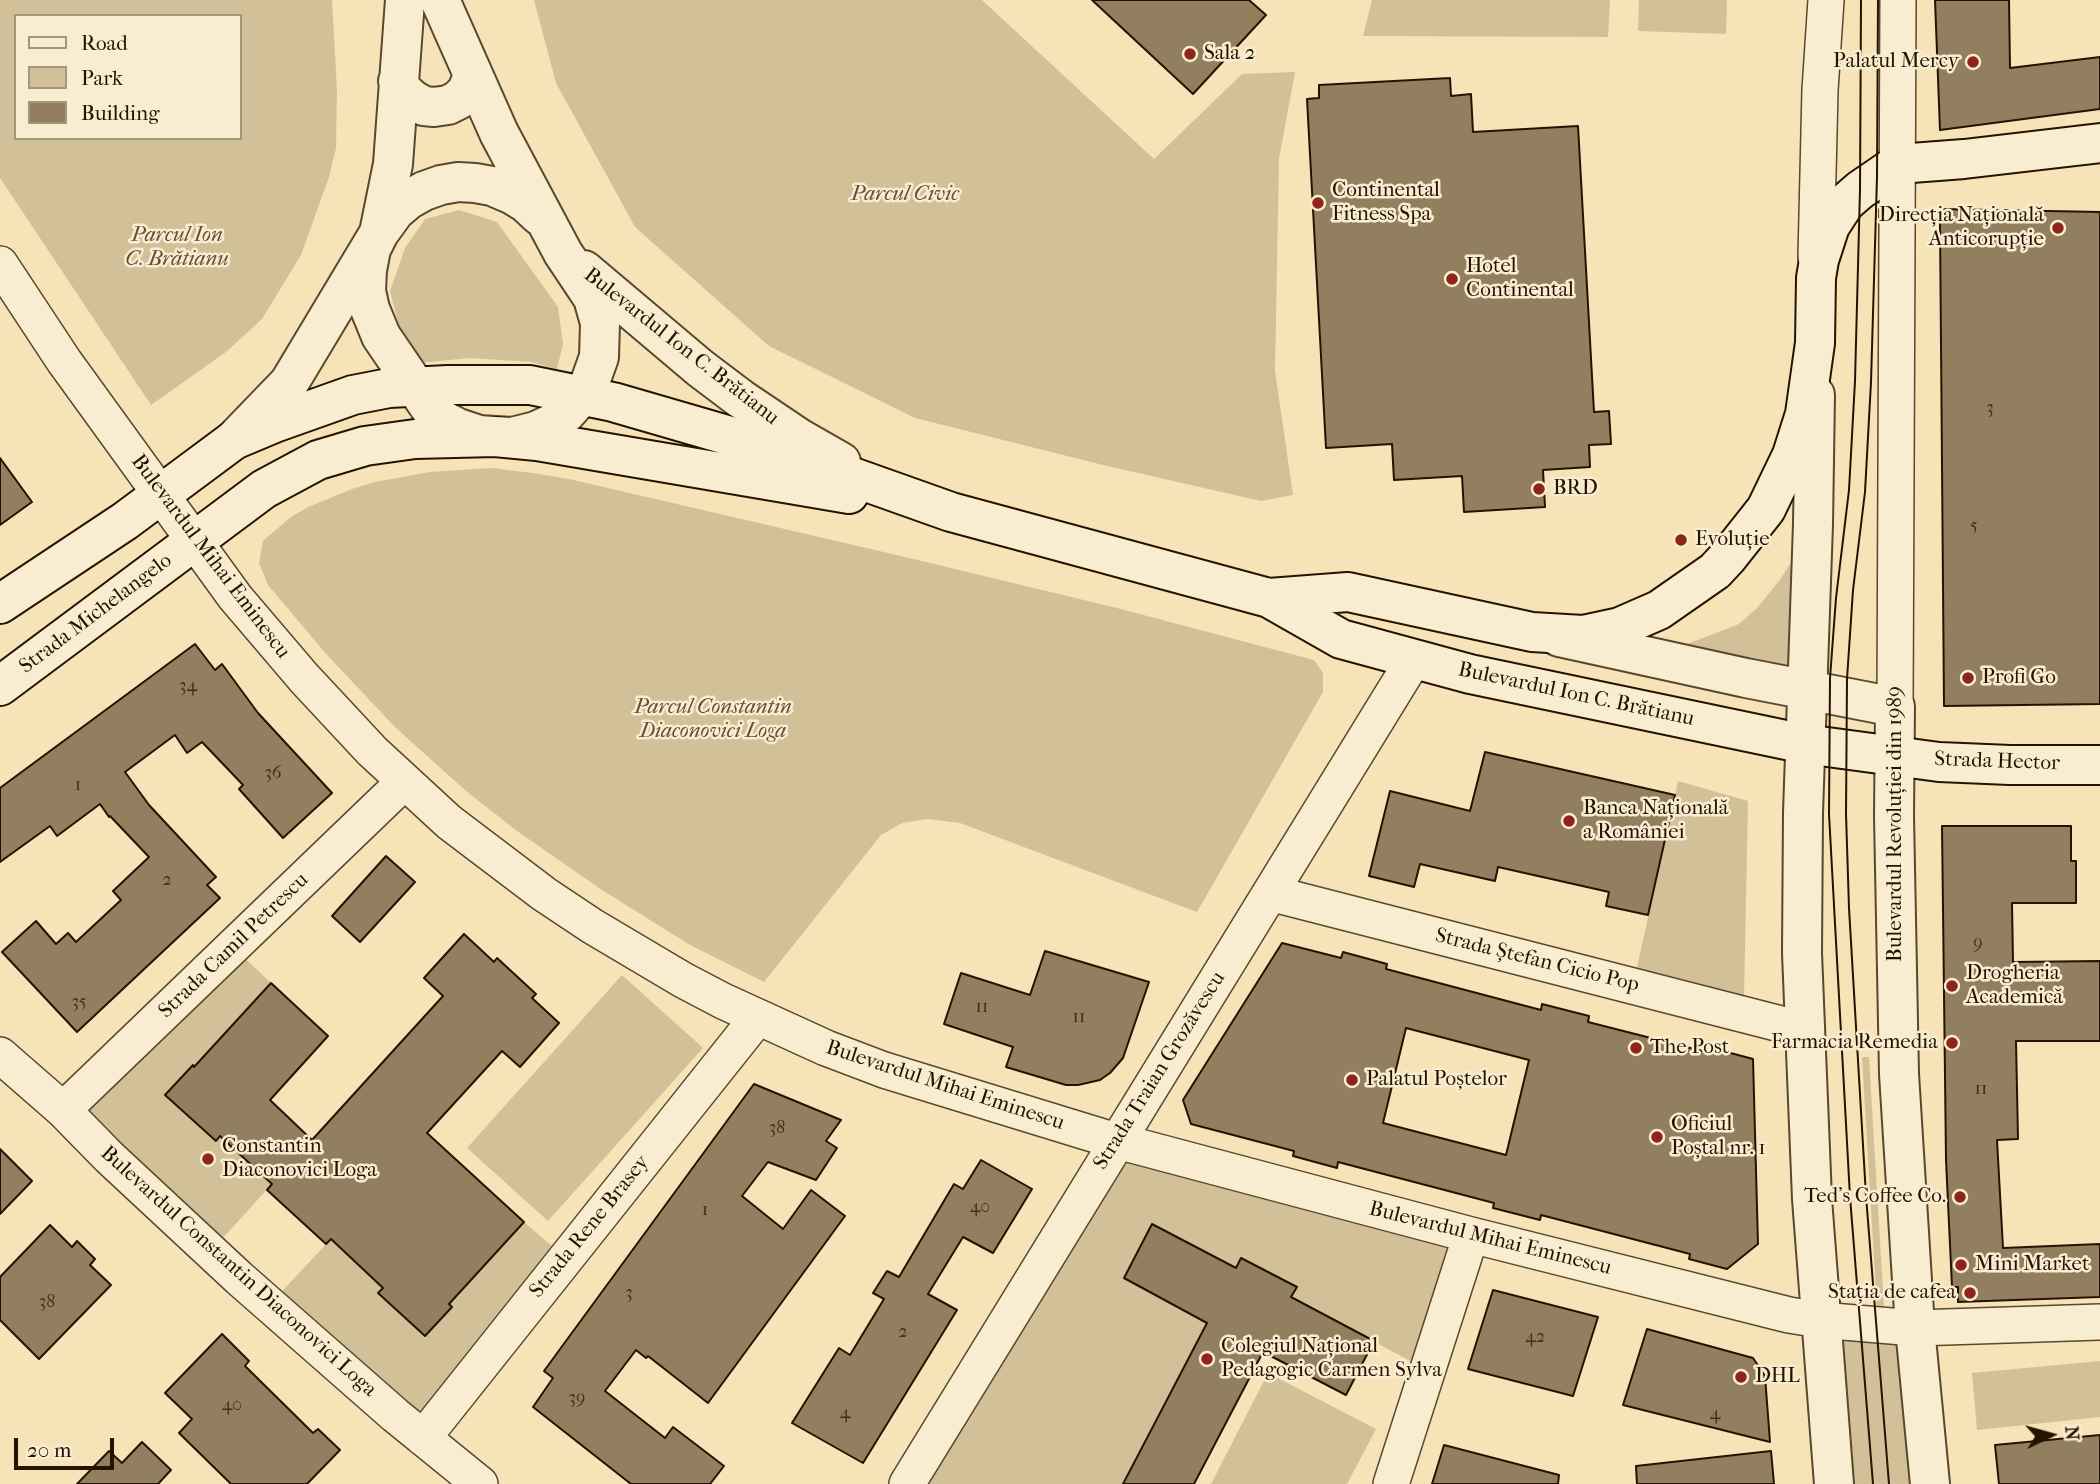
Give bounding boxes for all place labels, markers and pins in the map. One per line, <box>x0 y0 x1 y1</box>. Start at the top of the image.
place label: Sala 2 <box>1204 41 1255 67</box>
marker: Sala 2 <box>1182 46 1198 62</box>
place label: Palatul Mercy <box>1833 49 1959 75</box>
marker: Palatul Mercy <box>1965 54 1981 70</box>
place label: Continental Fitness Spa <box>1332 178 1440 228</box>
marker: Continental Fitness Spa <box>1310 195 1326 211</box>
place label: Direcția Națională Anticorupție <box>1879 203 2044 253</box>
marker: Direcția Națională Anticorupție <box>2050 220 2066 236</box>
place label: Hotel Continental <box>1466 254 1574 304</box>
marker: Hotel Continental <box>1444 271 1460 287</box>
place label: BRD <box>1553 476 1598 502</box>
marker: BRD <box>1531 481 1547 497</box>
place label: Evoluție <box>1695 527 1770 553</box>
marker: Evoluție <box>1673 532 1689 548</box>
place label: Profi Go <box>1982 665 2056 691</box>
marker: Profi Go <box>1960 670 1976 686</box>
place label: Banca Națională a României <box>1583 796 1729 846</box>
marker: Banca Națională a României <box>1561 813 1577 829</box>
place label: Drogheria Academică <box>1966 961 2063 1011</box>
marker: Drogheria Academică <box>1944 978 1960 994</box>
place label: Farmacia Remedia <box>1771 1030 1938 1056</box>
place label: The Post <box>1650 1035 1729 1061</box>
marker: Farmacia Remedia <box>1944 1035 1960 1051</box>
marker: The Post <box>1628 1040 1644 1056</box>
place label: Palatul Poștelor <box>1366 1067 1507 1093</box>
marker: Palatul Poștelor <box>1344 1072 1360 1088</box>
place label: Oficiul Poștal nr. 1 <box>1671 1112 1766 1162</box>
marker: Oficiul Poștal nr. 1 <box>1649 1129 1665 1145</box>
place label: Constantin Diaconovici Loga <box>222 1134 377 1184</box>
marker: Constantin Diaconovici Loga <box>200 1151 216 1167</box>
place label: Ted's Coffee Co. <box>1804 1184 1946 1210</box>
marker: Ted's Coffee Co. <box>1952 1189 1968 1205</box>
place label: Mini Market <box>1975 1252 2089 1278</box>
marker: Mini Market <box>1953 1257 1969 1273</box>
place label: Stația de cafea <box>1828 1280 1956 1306</box>
marker: Stația de cafea <box>1962 1285 1978 1301</box>
place label: Colegiul Național Pedagogic Carmen Sylva <box>1221 1334 1442 1384</box>
marker: Colegiul Național Pedagogic Carmen Sylva <box>1199 1351 1215 1367</box>
place label: DHL <box>1755 1364 1800 1390</box>
marker: DHL <box>1733 1369 1749 1385</box>

